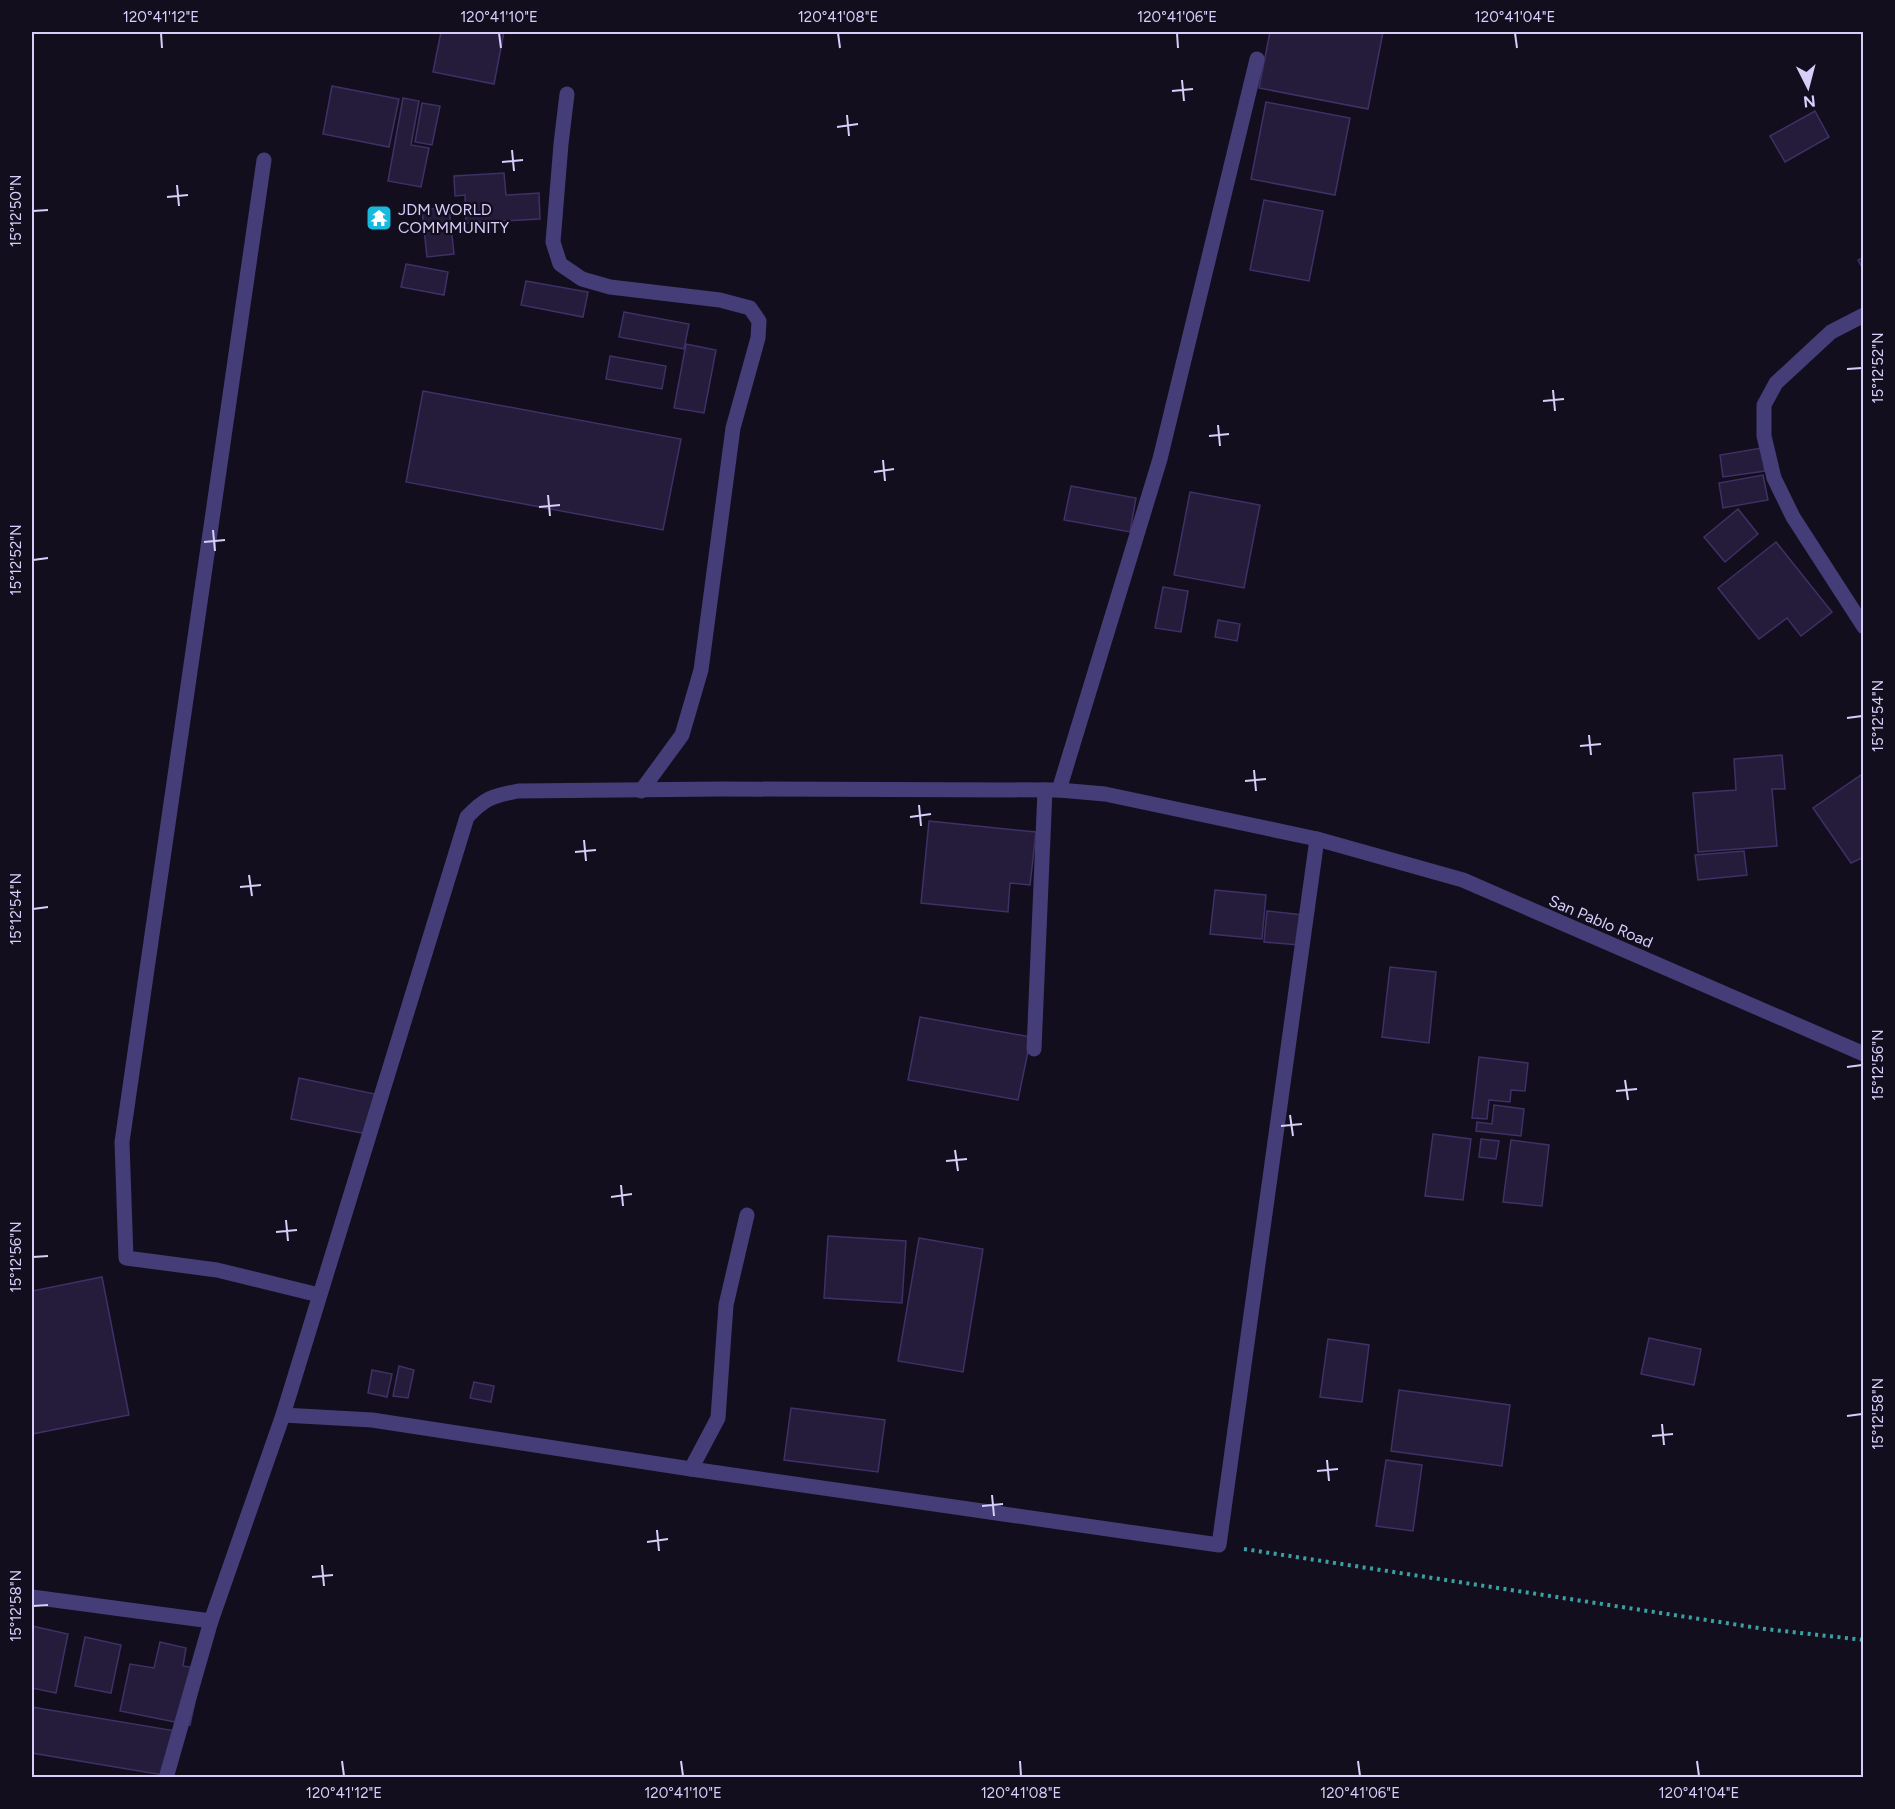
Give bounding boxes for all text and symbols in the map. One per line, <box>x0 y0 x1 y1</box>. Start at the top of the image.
text: 120°41'12"E <box>123 8 199 26</box>
text: 120°41'10"E <box>460 8 538 26</box>
text: 120°41'08"E <box>798 8 878 26</box>
text: 120°41'06"E <box>1137 8 1217 26</box>
text: 120°41'04"E <box>1475 8 1555 26</box>
north arrow <box>1778 57 1838 117</box>
text: N <box>1802 91 1817 112</box>
text: 15°12'50"N <box>7 175 25 247</box>
place label: JDM WORLD COMMMUNITY <box>398 200 509 237</box>
temple icon: JDM WORLD COMMMUNITY <box>364 203 394 233</box>
text: 15°12'52"N <box>1869 332 1887 404</box>
text: 15°12'52"N <box>7 524 25 596</box>
text: 15°12'54"N <box>1869 680 1887 752</box>
text: 15°12'54"N <box>7 873 25 945</box>
street label: San Pablo Road <box>1546 891 1656 952</box>
text: 15°12'56"N <box>1869 1029 1887 1101</box>
text: 15°12'56"N <box>7 1221 25 1293</box>
text: 15°12'58"N <box>1869 1378 1887 1450</box>
text: 15°12'58"N <box>7 1570 25 1642</box>
text: 120°41'12"E <box>306 1784 382 1802</box>
text: 120°41'10"E <box>644 1784 722 1802</box>
text: 120°41'08"E <box>981 1784 1061 1802</box>
text: 120°41'06"E <box>1320 1784 1400 1802</box>
text: 120°41'04"E <box>1659 1784 1739 1802</box>

